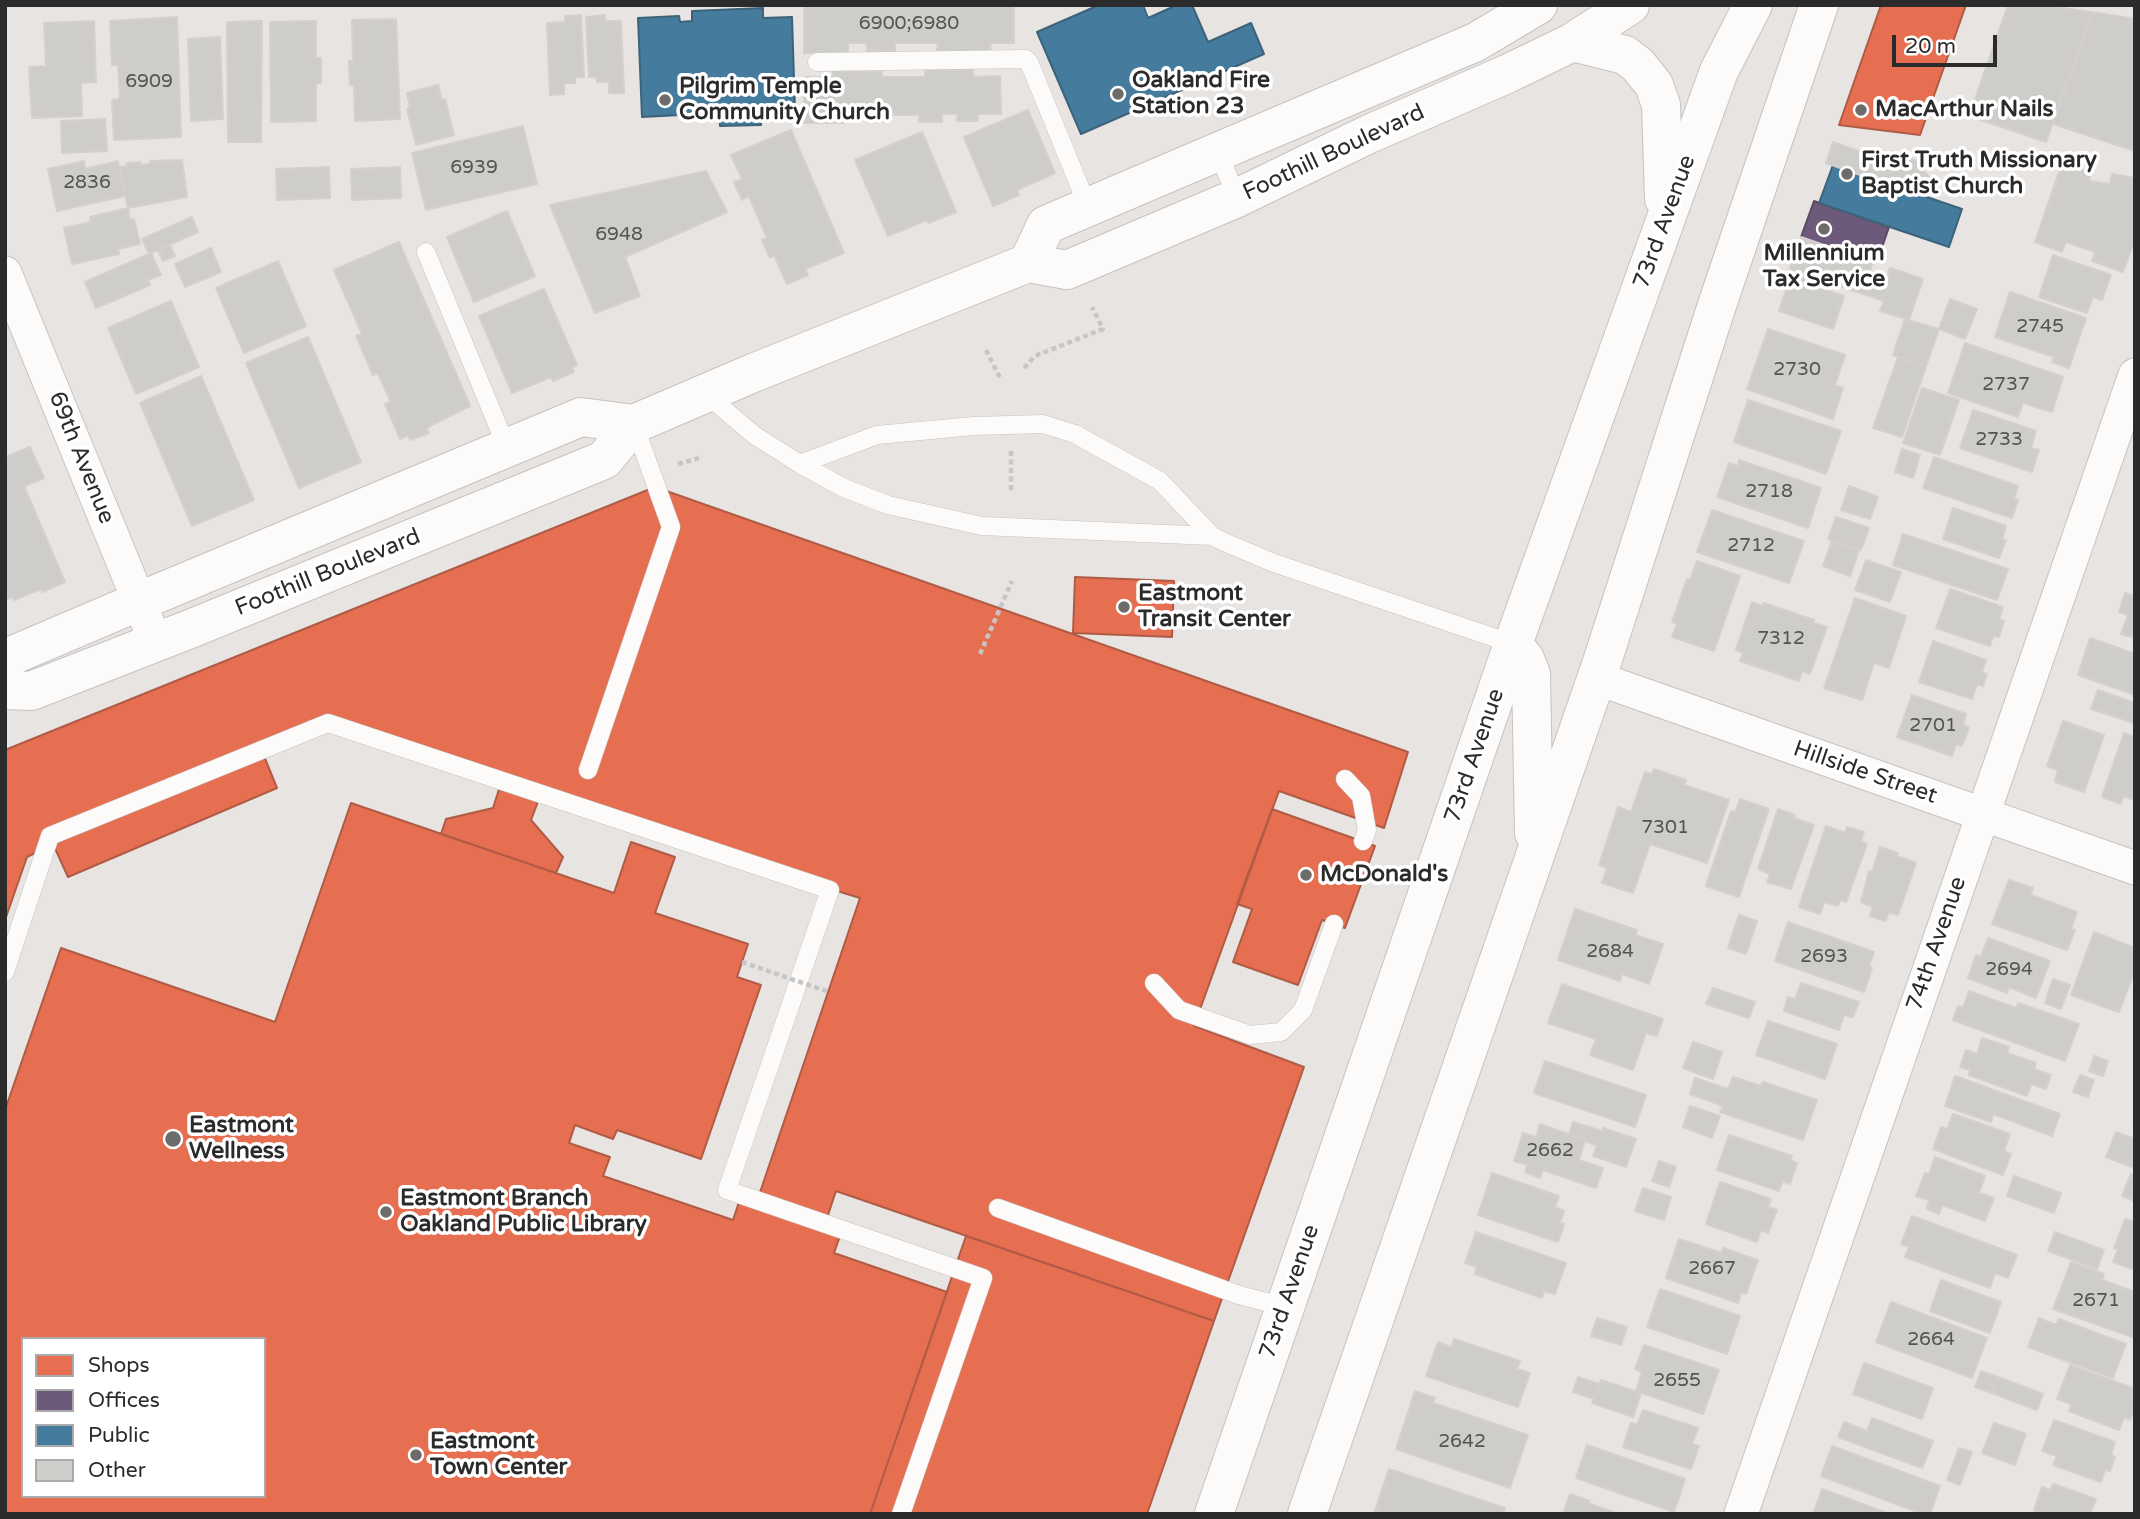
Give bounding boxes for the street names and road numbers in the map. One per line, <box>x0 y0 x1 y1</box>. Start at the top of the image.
street label: Foothill Boulevard <box>1239 99 1429 207</box>
street label: 73rd Avenue <box>1628 151 1702 293</box>
street label: 69th Avenue <box>42 388 120 528</box>
street label: Foothill Boulevard <box>231 523 425 623</box>
street label: 73rd Avenue <box>1439 685 1511 827</box>
street label: Hillside Street <box>1789 735 1941 811</box>
street label: 74th Avenue <box>1901 873 1973 1015</box>
street label: 73rd Avenue <box>1254 1221 1326 1363</box>

